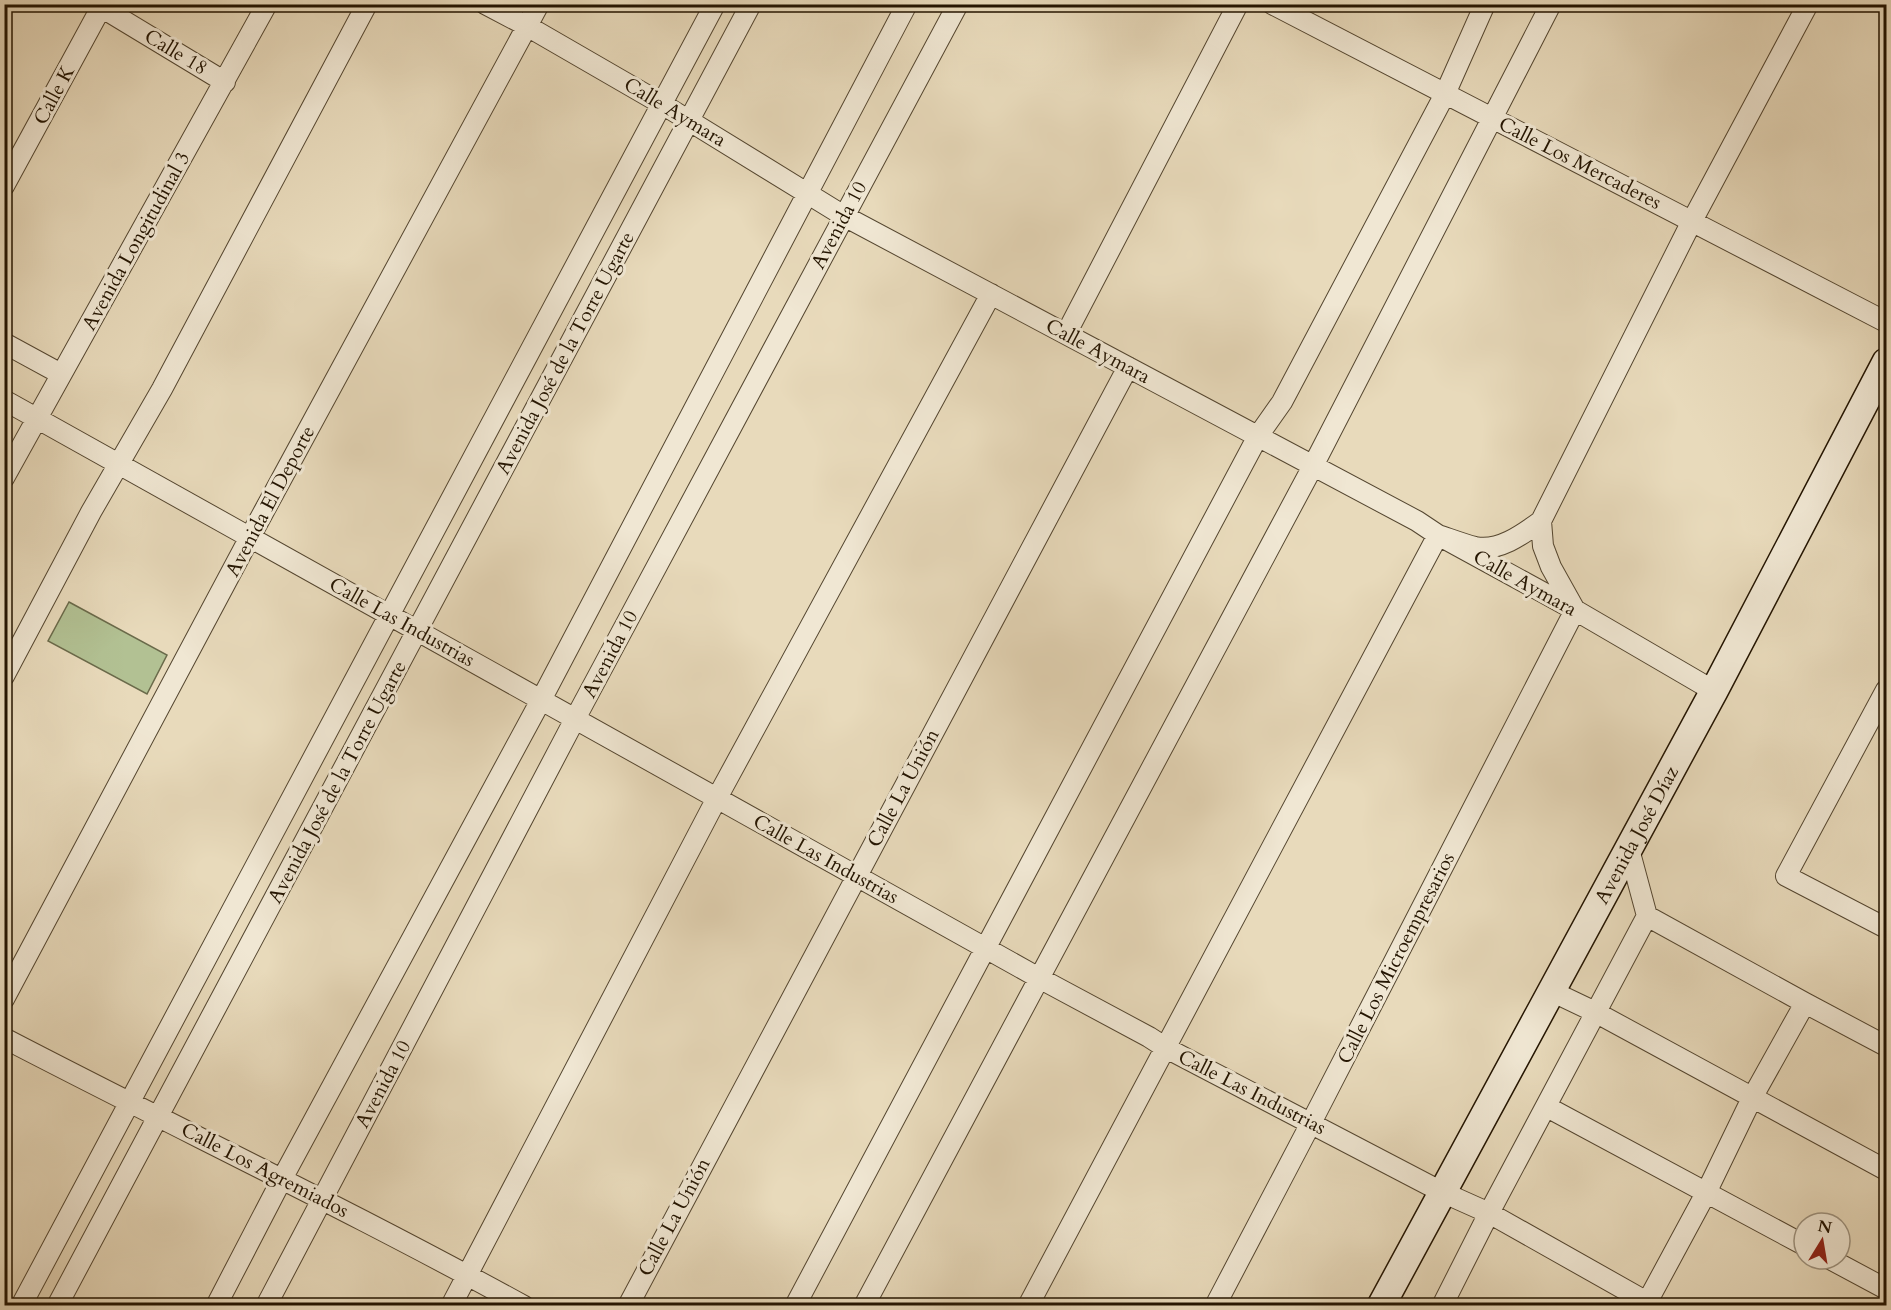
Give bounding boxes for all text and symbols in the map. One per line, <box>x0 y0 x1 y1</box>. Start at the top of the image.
street label: Calle 18 <box>139 23 213 81</box>
street label: Calle K <box>27 61 81 129</box>
street label: Calle Aymara <box>619 71 731 153</box>
street label: Calle Los Mercaderes <box>1494 110 1666 216</box>
street label: Avenida Longitudinal 3 <box>76 147 196 335</box>
street label: Avenida 10 <box>805 176 873 274</box>
street label: Avenida José de la Torre Ugarte <box>489 227 641 479</box>
street label: Calle Aymara <box>1041 312 1155 390</box>
street label: Avenida El Deporte <box>219 421 321 581</box>
street label: Calle Aymara <box>1468 543 1582 623</box>
street label: Calle Las Industrias <box>324 571 480 673</box>
street label: Avenida 10 <box>576 605 644 703</box>
street label: Avenida José de la Torre Ugarte <box>261 656 413 908</box>
street label: Calle La Unión <box>861 724 946 852</box>
street label: Avenida José Díaz <box>1588 761 1685 909</box>
street label: Calle Las Industrias <box>748 808 904 910</box>
street label: Calle Los Microempresarios <box>1331 848 1461 1068</box>
street label: Avenida 10 <box>349 1035 417 1133</box>
street label: Calle Las Industrias <box>1173 1043 1331 1141</box>
street label: Calle Los Agremiados <box>177 1116 353 1224</box>
street label: Calle La Unión <box>632 1153 717 1281</box>
north arrow <box>1792 1211 1852 1271</box>
text: N <box>1816 1215 1834 1239</box>

